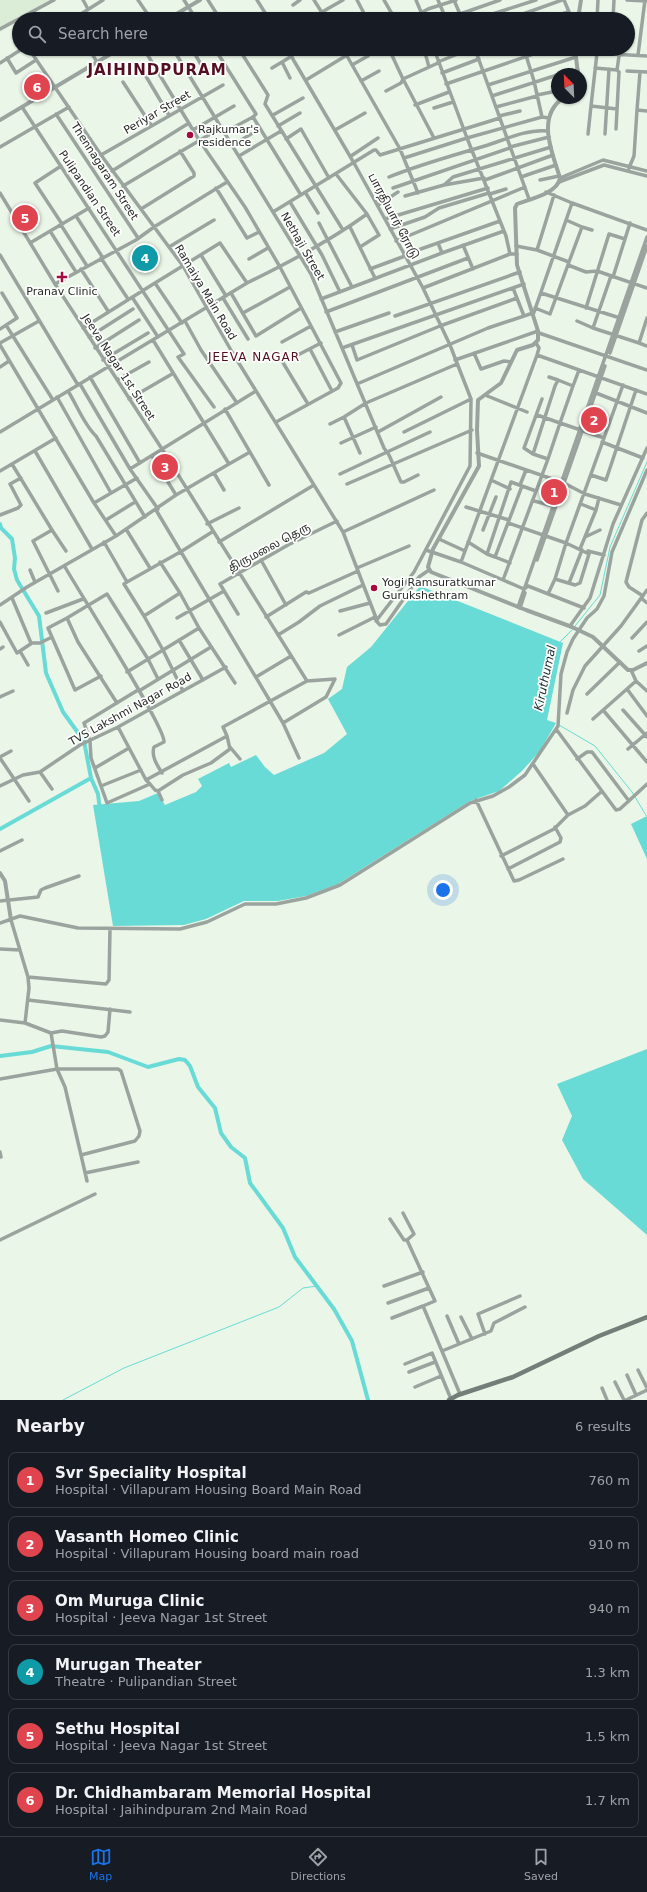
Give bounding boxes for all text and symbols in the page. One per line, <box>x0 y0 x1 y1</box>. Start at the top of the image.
search box <box>12 12 635 56</box>
icon: search <box>26 23 48 45</box>
text: Search here <box>58 25 148 43</box>
district label: JAIHINDPURAM <box>86 61 227 79</box>
north arrow <box>551 68 587 104</box>
pin: 6 <box>24 72 50 102</box>
street label: Periyar Street <box>121 88 194 137</box>
street label: Thennagaram Street <box>68 119 141 223</box>
place label: Rajkumar's residence <box>198 123 259 149</box>
marker: Rajkumar's residence <box>185 130 195 140</box>
street label: Pulipandian Street <box>56 148 124 239</box>
street label: பாரதியார் ரோடு <box>365 171 422 262</box>
pin: 5 <box>12 203 38 233</box>
street label: Nethaji Street <box>278 210 328 283</box>
street label: Ramaiya Main Road <box>172 242 239 342</box>
pin: 4 <box>132 243 158 273</box>
marker: Pranav Clinic <box>56 271 68 283</box>
place label: Pranav Clinic <box>26 285 98 298</box>
street label: Jeeva Nagar 1st Street <box>79 311 158 423</box>
district label: JEEVA NAGAR <box>207 350 300 364</box>
pin: 2 <box>581 405 607 435</box>
pin: 3 <box>152 452 178 482</box>
pin: 1 <box>541 477 567 507</box>
street label: திருமலை தெரு <box>226 520 313 575</box>
place label: Yogi Ramsuratkumar Gurukshethram <box>381 576 496 602</box>
marker: Yogi Ramsuratkumar Gurukshethram <box>369 583 379 593</box>
water label: Kiruthumal <box>531 644 559 712</box>
street label: TVS Lakshmi Nagar Road <box>66 670 194 749</box>
your location <box>433 880 453 900</box>
text: Nearby <box>16 1416 85 1436</box>
text: 6 results <box>575 1419 631 1434</box>
text: Svr Speciality Hospital <box>55 1464 247 1482</box>
text: 1 <box>25 1473 35 1488</box>
text: 760 m <box>588 1473 630 1488</box>
text: Hospital · Villapuram Housing Board Main Road <box>55 1482 362 1497</box>
text: Vasanth Homeo Clinic <box>55 1528 239 1546</box>
text: 2 <box>25 1537 35 1552</box>
text: 910 m <box>588 1537 630 1552</box>
text: Hospital · Villapuram Housing board main road <box>55 1546 359 1561</box>
text: Om Muruga Clinic <box>55 1592 204 1610</box>
text: 3 <box>25 1601 35 1616</box>
text: 940 m <box>588 1601 630 1616</box>
text: Hospital · Jeeva Nagar 1st Street <box>55 1610 267 1625</box>
text: Murugan Theater <box>55 1656 201 1674</box>
text: 4 <box>25 1665 35 1680</box>
text: 1.3 km <box>585 1665 630 1680</box>
text: Theatre · Pulipandian Street <box>55 1674 237 1689</box>
text: Sethu Hospital <box>55 1720 180 1738</box>
text: 5 <box>25 1729 35 1744</box>
text: 1.5 km <box>585 1729 630 1744</box>
text: Hospital · Jeeva Nagar 1st Street <box>55 1738 267 1753</box>
text: Dr. Chidhambaram Memorial Hospital <box>55 1784 371 1802</box>
text: 6 <box>25 1793 35 1808</box>
text: 1.7 km <box>585 1793 630 1808</box>
text: Hospital · Jaihindpuram 2nd Main Road <box>55 1802 307 1817</box>
tab: Map <box>89 1846 112 1883</box>
tab: Directions <box>290 1846 346 1883</box>
tab: Saved <box>524 1846 558 1883</box>

